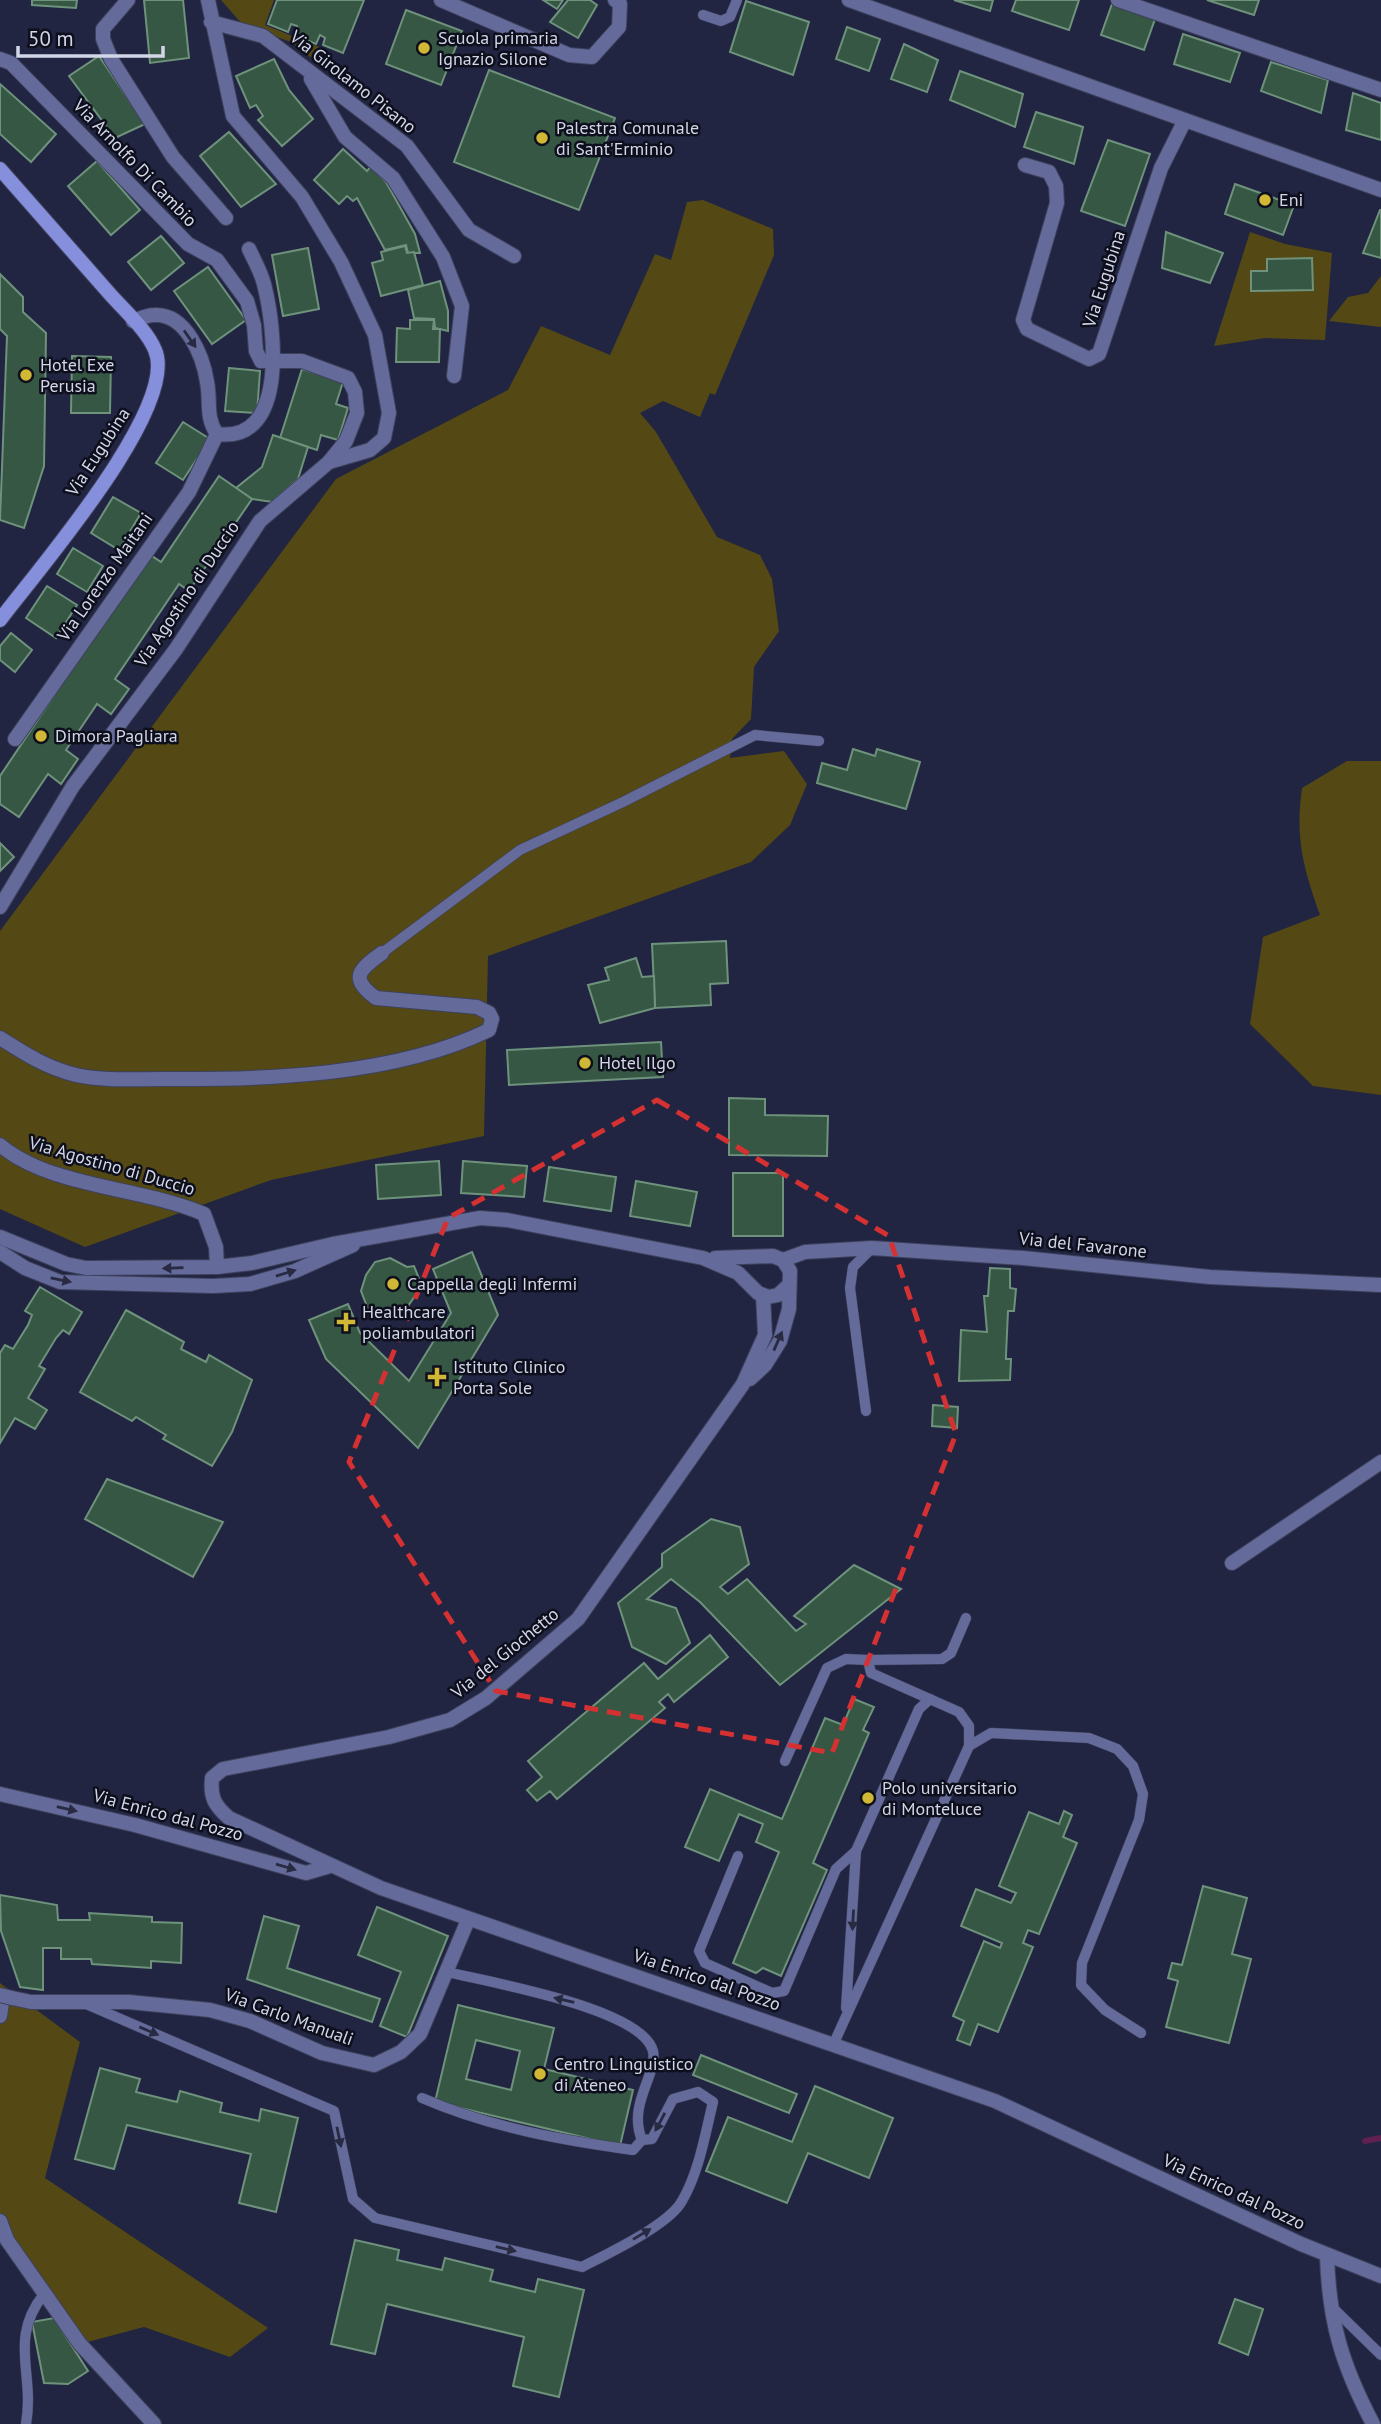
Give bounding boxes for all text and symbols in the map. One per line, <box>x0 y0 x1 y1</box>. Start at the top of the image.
scale bar <box>18 14 163 58</box>
street label: Via Girolamo Pisano <box>285 24 421 138</box>
text: 50 m <box>28 25 74 52</box>
place label: Scuola primaria Ignazio Silone <box>438 26 558 70</box>
marker: Scuola primaria Ignazio Silone <box>416 40 432 56</box>
street label: Via Arnolfo Di Cambio <box>68 93 202 231</box>
place label: Palestra Comunale di Sant'Erminio <box>556 116 699 160</box>
marker: Palestra Comunale di Sant'Erminio <box>534 130 550 146</box>
place label: Eni <box>1279 188 1303 211</box>
marker: Eni <box>1257 192 1273 208</box>
street label: Via Eugubina <box>1077 227 1130 331</box>
one-way arrow <box>183 330 197 349</box>
place label: Hotel Exe Perusia <box>40 353 114 397</box>
marker: Hotel Exe Perusia <box>18 367 34 383</box>
street label: Via Eugubina <box>60 403 135 501</box>
street label: Via Lorenzo Maitani <box>51 508 158 646</box>
street label: Via Agostino di Duccio <box>128 516 244 672</box>
place label: Dimora Pagliara <box>55 724 178 747</box>
marker: Dimora Pagliara <box>33 728 49 744</box>
place label: Hotel Ilgo <box>599 1051 676 1074</box>
marker: Hotel Ilgo <box>577 1055 593 1071</box>
street label: Via Agostino di Duccio <box>25 1131 198 1200</box>
street label: Via del Favarone <box>1017 1226 1148 1263</box>
one-way arrow <box>161 1262 183 1274</box>
one-way arrow <box>276 1267 297 1278</box>
place label: Cappella degli Infermi <box>407 1272 577 1295</box>
one-way arrow <box>50 1275 72 1286</box>
marker: Cappella degli Infermi <box>385 1276 401 1292</box>
place label: Healthcare poliambulatori <box>362 1300 475 1344</box>
marker: Healthcare poliambulatori <box>336 1312 356 1332</box>
one-way arrow <box>772 1331 784 1351</box>
place label: Istituto Clinico Porta Sole <box>453 1355 565 1399</box>
marker: Istituto Clinico Porta Sole <box>427 1367 447 1387</box>
street label: Via del Giochetto <box>445 1602 563 1704</box>
place label: Polo universitario di Monteluce <box>882 1776 1017 1820</box>
street label: Via Enrico dal Pozzo <box>90 1783 246 1846</box>
marker: Polo universitario di Monteluce <box>860 1790 876 1806</box>
one-way arrow <box>56 1804 78 1815</box>
one-way arrow <box>276 1863 297 1873</box>
one-way arrow <box>847 1909 858 1931</box>
street label: Via Enrico dal Pozzo <box>630 1943 784 2016</box>
street label: Via Carlo Manuali <box>221 1982 357 2050</box>
one-way arrow <box>553 1994 575 2005</box>
one-way arrow <box>139 2025 159 2037</box>
place label: Centro Linguistico di Ateneo <box>554 2052 693 2096</box>
marker: Centro Linguistico di Ateneo <box>532 2066 548 2082</box>
one-way arrow <box>655 2112 666 2132</box>
one-way arrow <box>334 2126 345 2148</box>
street label: Via Enrico dal Pozzo <box>1159 2148 1309 2235</box>
one-way arrow <box>632 2228 651 2240</box>
one-way arrow <box>495 2244 517 2255</box>

